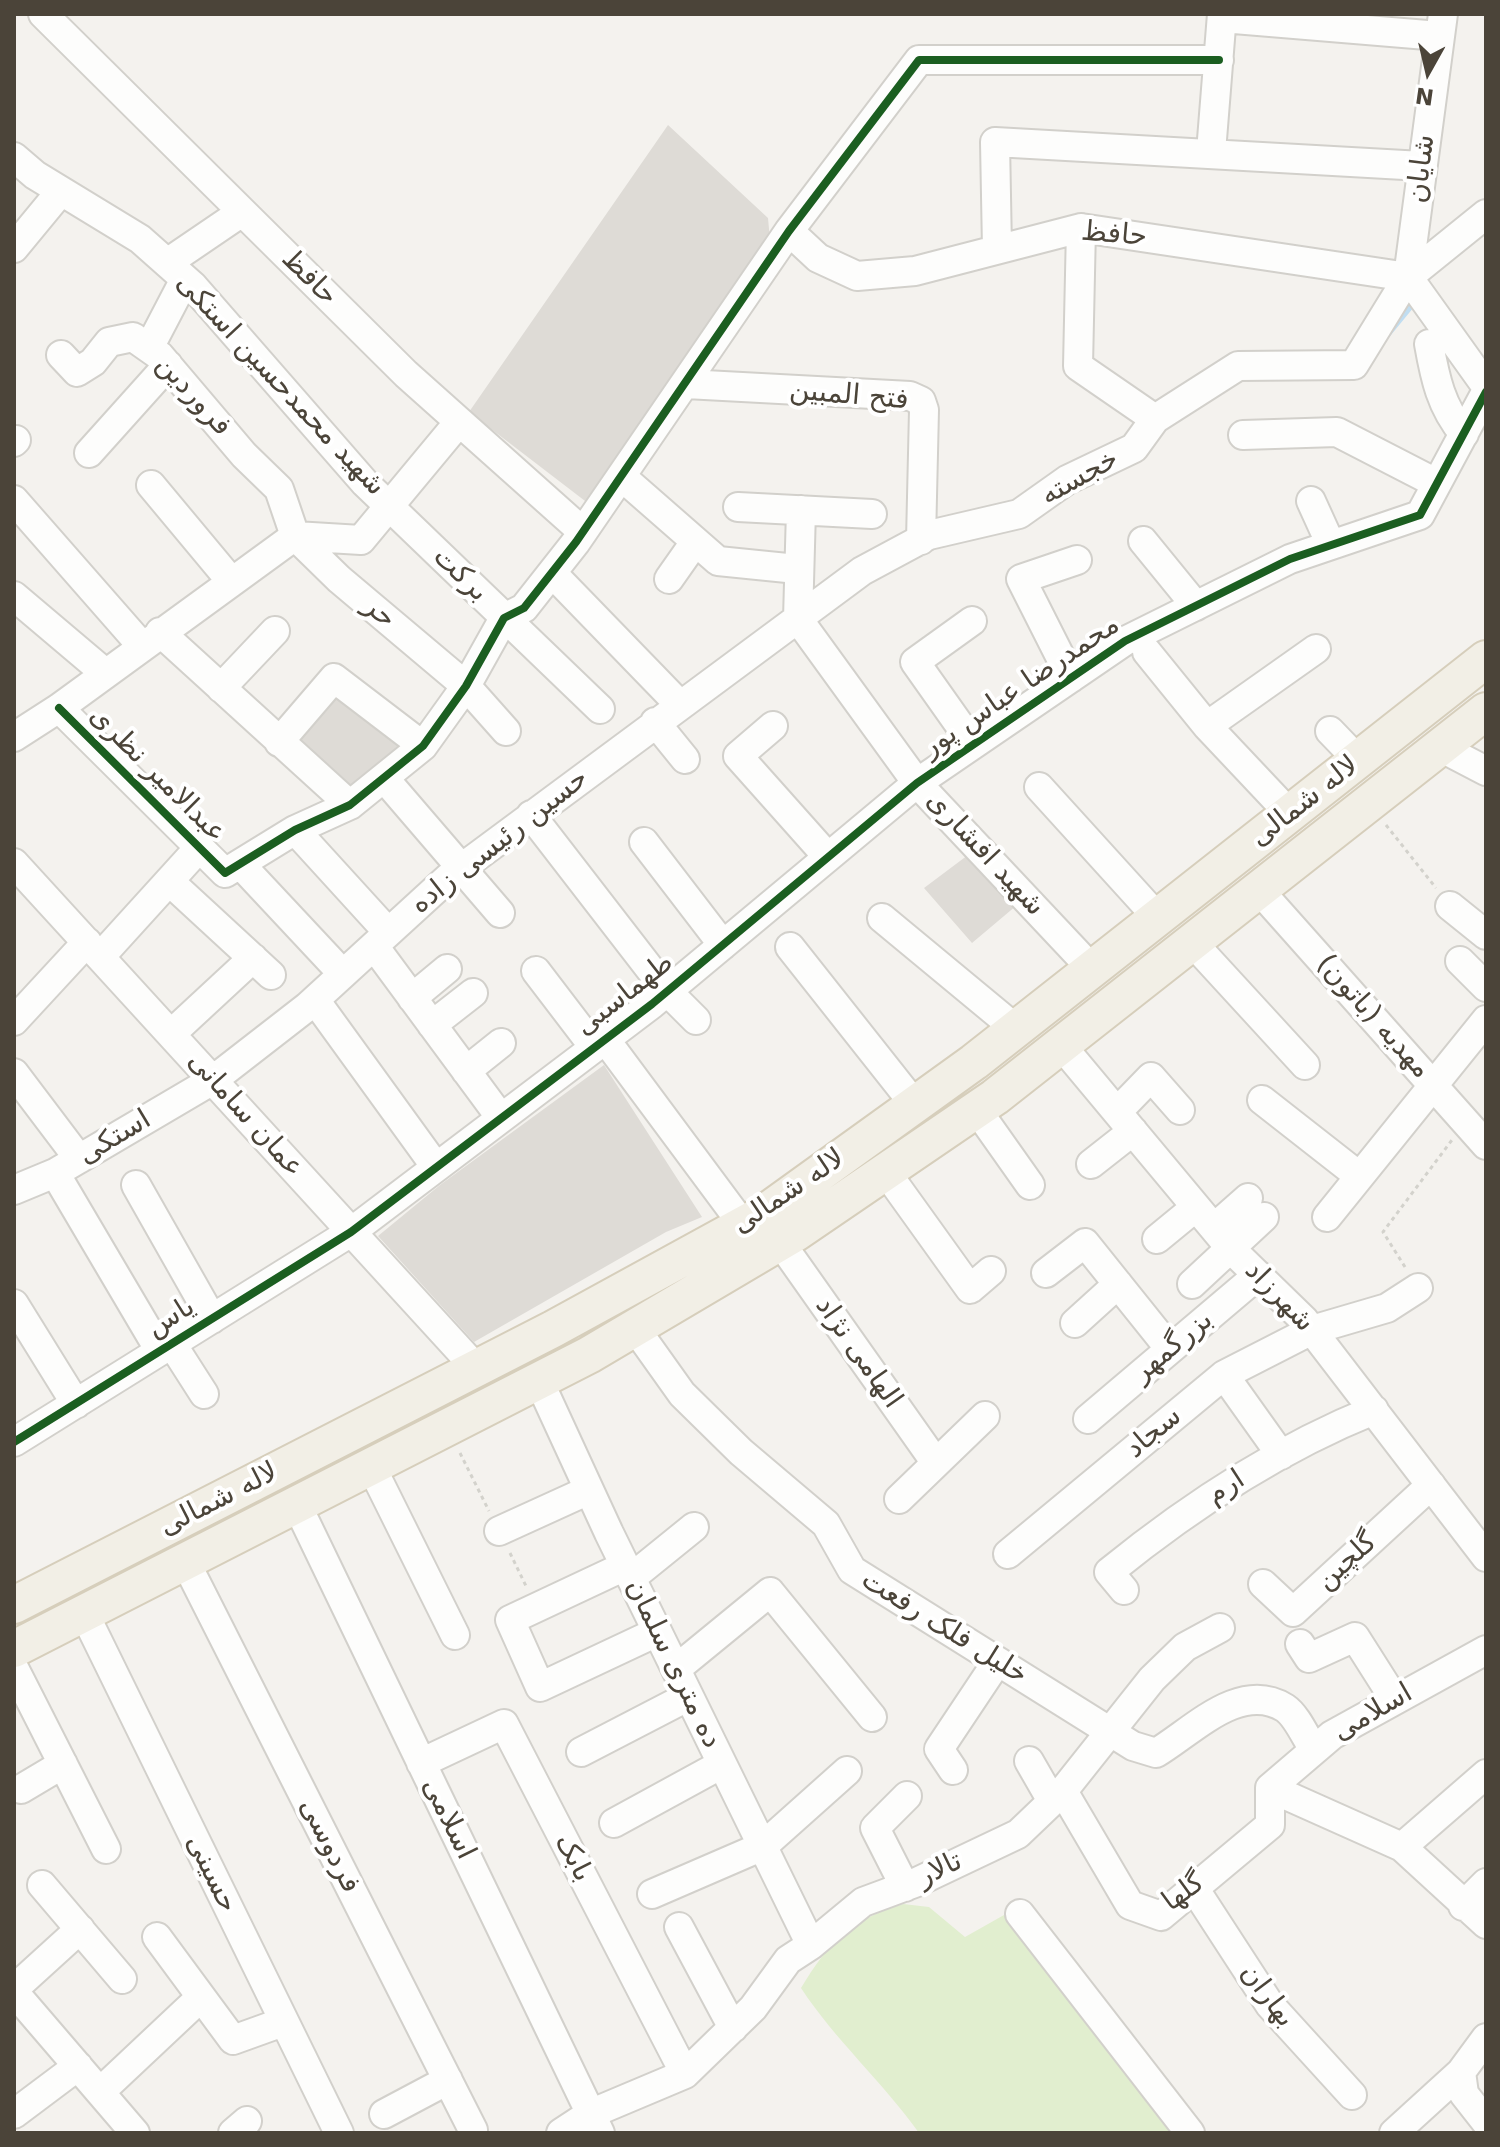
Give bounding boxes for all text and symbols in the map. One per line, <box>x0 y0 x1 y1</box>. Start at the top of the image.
north arrow <box>1388 32 1468 112</box>
text: N <box>1414 83 1435 110</box>
street label: شایان <box>1401 133 1443 205</box>
street label: حافظ <box>1080 215 1148 255</box>
street label: حافظ <box>274 243 344 313</box>
street label: شهید محمدحسین استکی <box>168 267 392 503</box>
street label: فروردین <box>148 349 238 443</box>
street label: فتح المبین <box>788 374 910 418</box>
street label: خجسته <box>1035 443 1125 513</box>
street label: برکت <box>425 541 495 609</box>
street label: حر <box>356 590 402 636</box>
street label: محمدرضا عباس پور <box>916 608 1126 766</box>
street label: عبدالامیر نظری <box>82 700 232 850</box>
street label: لاله شمالی <box>1244 749 1366 855</box>
street label: حسین رئیسی زاده <box>404 762 596 922</box>
street label: شهید افشاری <box>919 785 1051 923</box>
street label: طهماسبی <box>569 946 681 1044</box>
street label: مهدیه (باتون) <box>1309 948 1437 1086</box>
street label: عمان سامانی <box>180 1045 310 1185</box>
street label: استکی <box>73 1103 157 1173</box>
street label: لاله شمالی <box>726 1142 852 1242</box>
street label: شهرزاد <box>1237 1255 1321 1339</box>
street label: یاس <box>141 1290 201 1346</box>
street label: الهامی نژاد <box>807 1291 909 1415</box>
street label: بزرگمهر <box>1126 1304 1220 1390</box>
street label: سجاد <box>1119 1400 1189 1466</box>
street label: لاله شمالی <box>154 1456 284 1544</box>
street label: ارم <box>1201 1463 1251 1513</box>
street label: گلچین <box>1310 1526 1384 1598</box>
street label: خلیل فلک رفعت <box>855 1564 1033 1692</box>
street label: ده متری سلمان <box>618 1574 728 1754</box>
street label: اسلامی <box>1327 1677 1419 1749</box>
street label: اسلامی <box>414 1773 482 1865</box>
street label: فردوسی <box>291 1793 367 1899</box>
street label: بابک <box>547 1828 599 1888</box>
street label: حسینی <box>178 1830 244 1918</box>
street label: تالار <box>912 1845 968 1895</box>
street label: گلها <box>1156 1866 1212 1920</box>
street label: بهاران <box>1232 1958 1302 2034</box>

